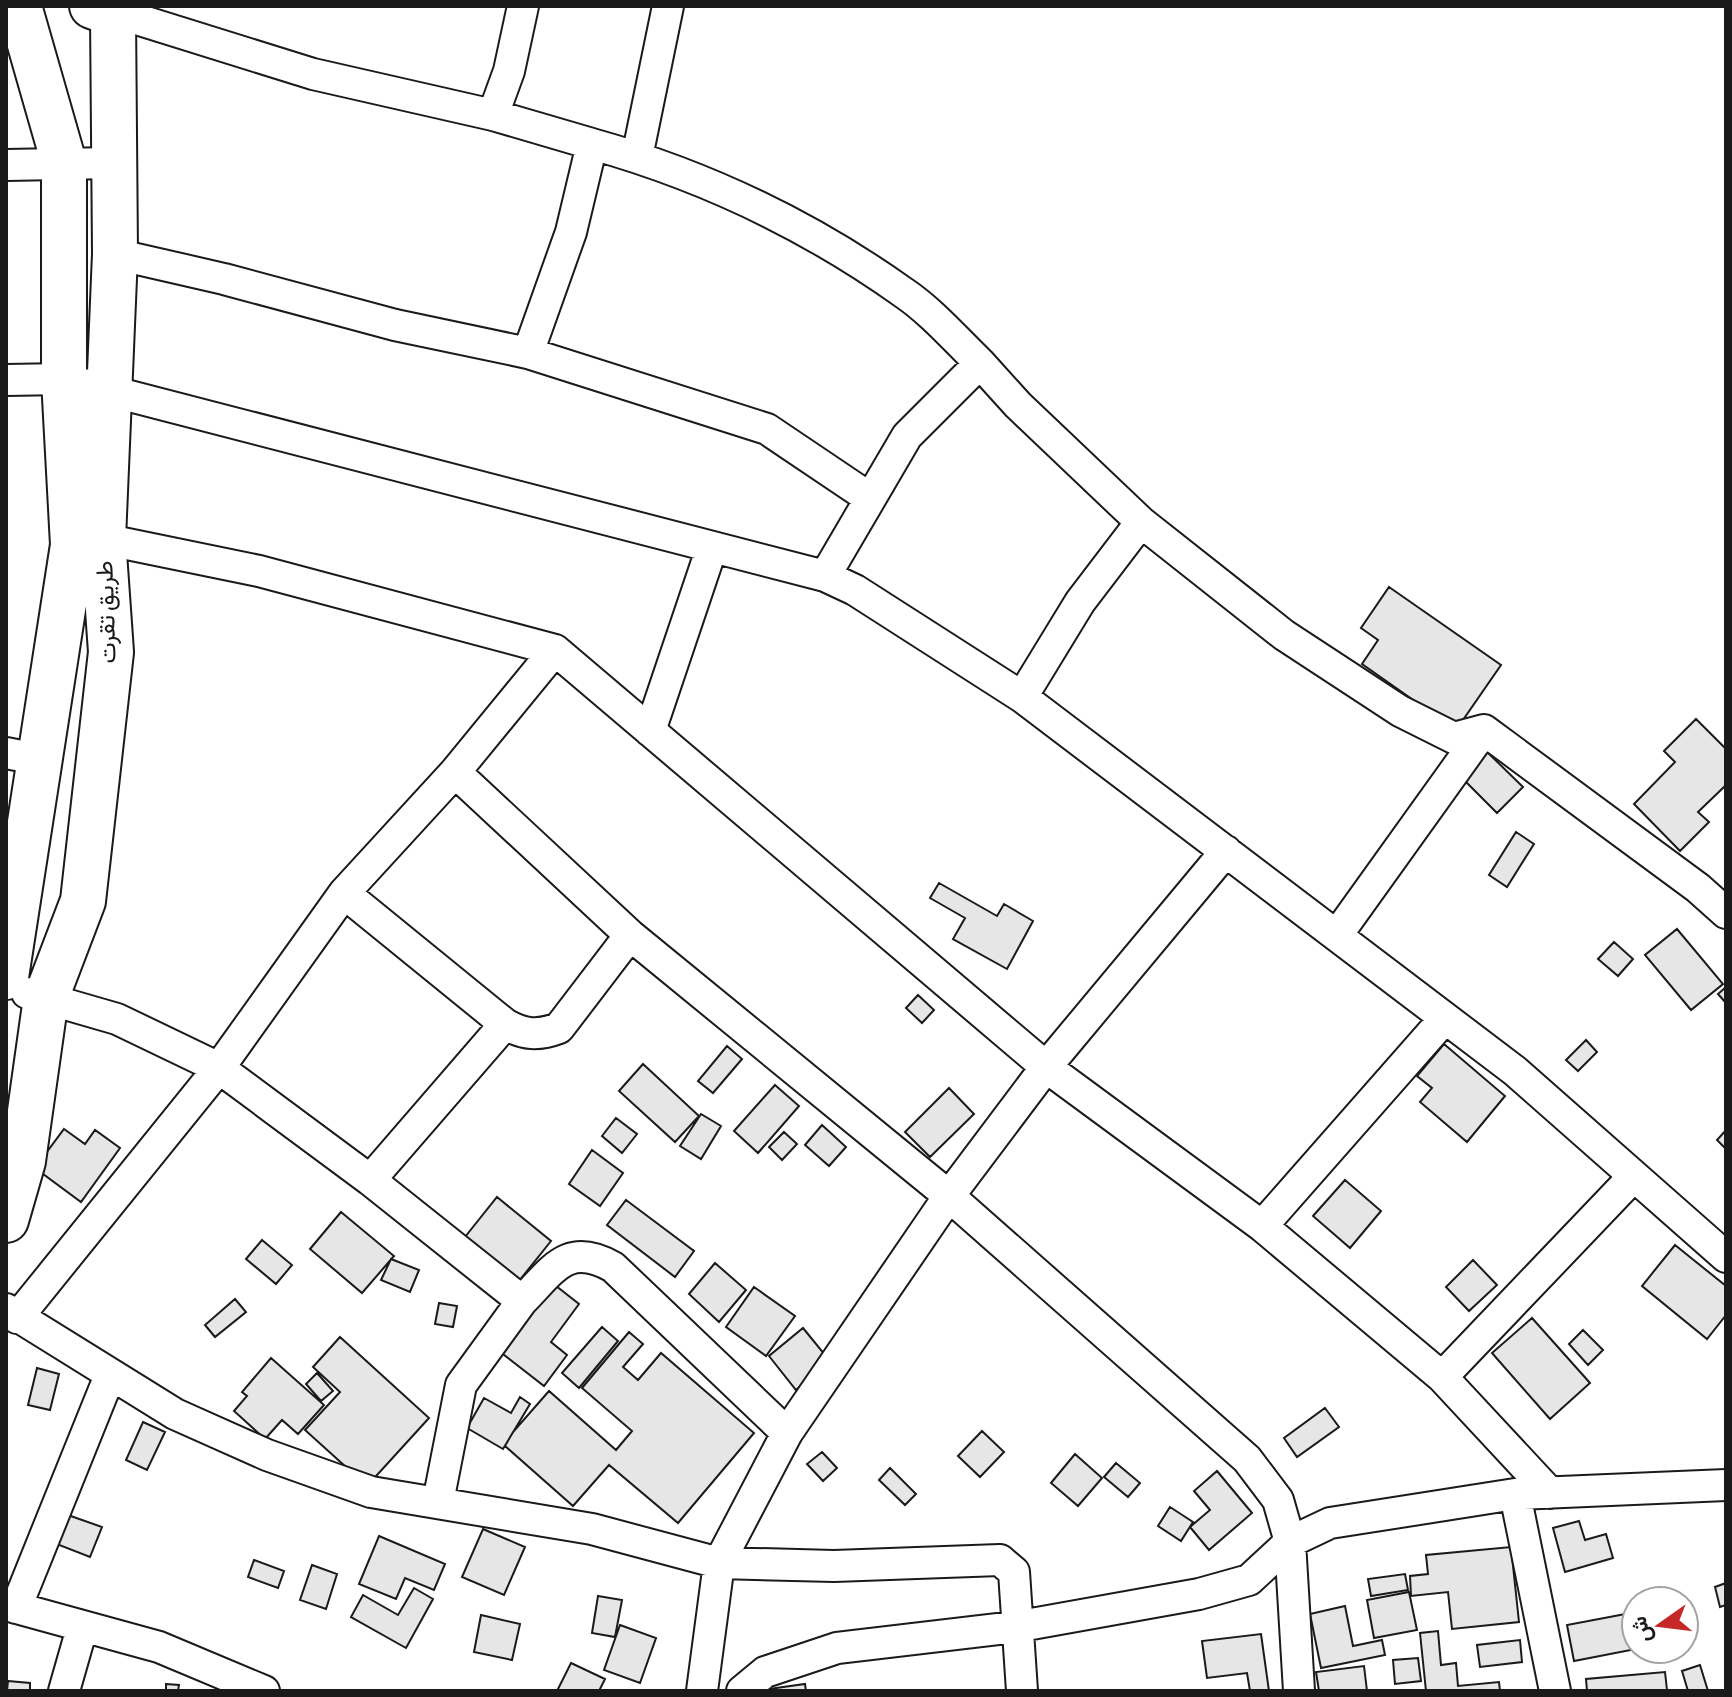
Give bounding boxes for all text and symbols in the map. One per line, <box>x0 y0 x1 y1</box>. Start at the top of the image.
street label: طريق تقرت <box>90 560 123 664</box>
north arrow <box>1620 1585 1700 1665</box>
text: ش <box>1626 1613 1658 1646</box>

